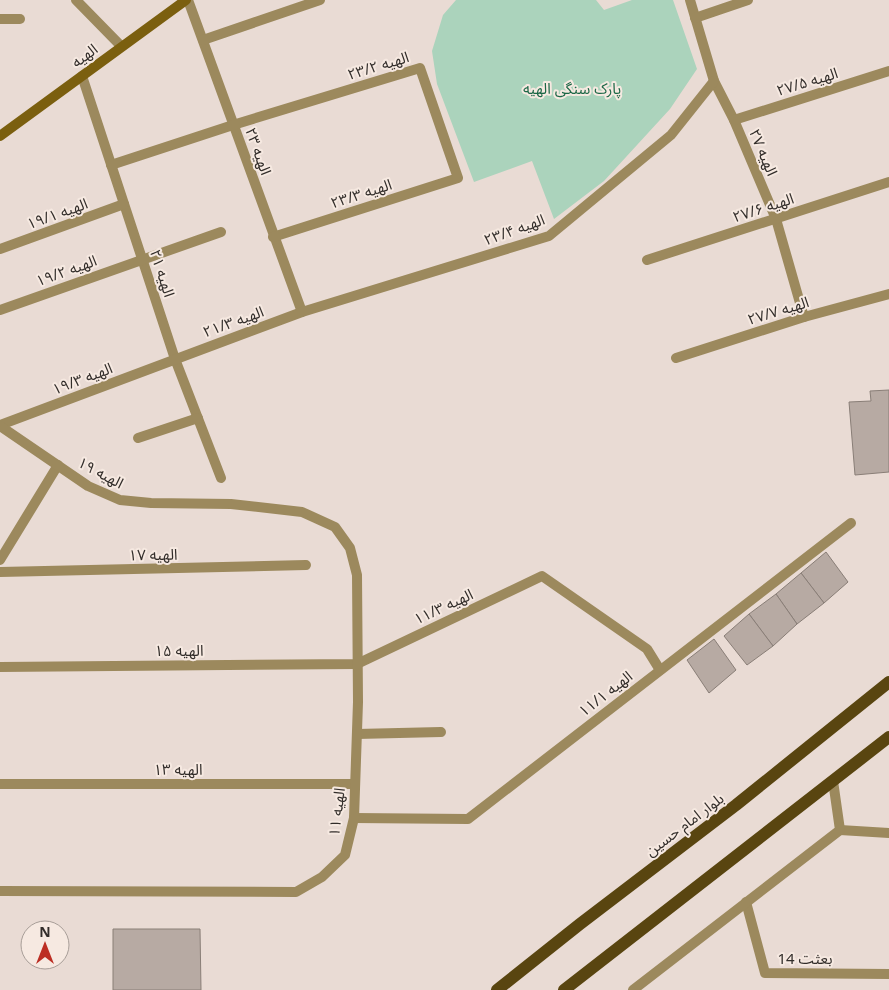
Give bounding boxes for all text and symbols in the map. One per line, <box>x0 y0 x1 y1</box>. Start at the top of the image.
street label: الهیه <box>67 39 101 71</box>
street label: الهیه ۲۳/۲ <box>345 46 411 84</box>
street label: الهیه ۲۷/۵ <box>774 62 840 100</box>
park label: پارک سنگی الهیه <box>523 78 621 99</box>
street label: الهیه ۲۳ <box>241 125 277 177</box>
street label: الهیه ۲۷ <box>745 126 783 178</box>
street label: الهیه ۲۳/۳ <box>328 174 394 212</box>
street label: الهیه ۲۷/۶ <box>730 188 796 226</box>
street label: الهیه ۱۹/۱ <box>24 193 90 233</box>
street label: الهیه ۲۳/۴ <box>481 209 547 249</box>
street label: الهیه ۲۱ <box>146 247 180 299</box>
street label: الهیه ۱۹/۲ <box>33 250 99 290</box>
street label: الهیه ۲۷/۷ <box>745 291 811 329</box>
street label: الهیه ۲۱/۳ <box>200 301 266 341</box>
street label: الهیه ۱۹/۳ <box>49 357 115 399</box>
street label: الهیه ۱۹ <box>75 452 127 492</box>
street label: الهیه ۱۷ <box>128 544 178 564</box>
street label: الهیه ۱۱/۳ <box>410 584 476 628</box>
street label: الهیه ۱۵ <box>154 640 204 660</box>
street label: الهیه ۱۱/۱ <box>574 666 636 720</box>
street label: الهیه ۱۳ <box>153 759 203 779</box>
street label: الهیه ۱۱ <box>323 786 349 838</box>
street label: بلوار امام حسین <box>641 788 729 862</box>
north arrow <box>20 920 70 970</box>
text: N <box>39 922 51 941</box>
street label: بعثت 14 <box>778 948 832 968</box>

